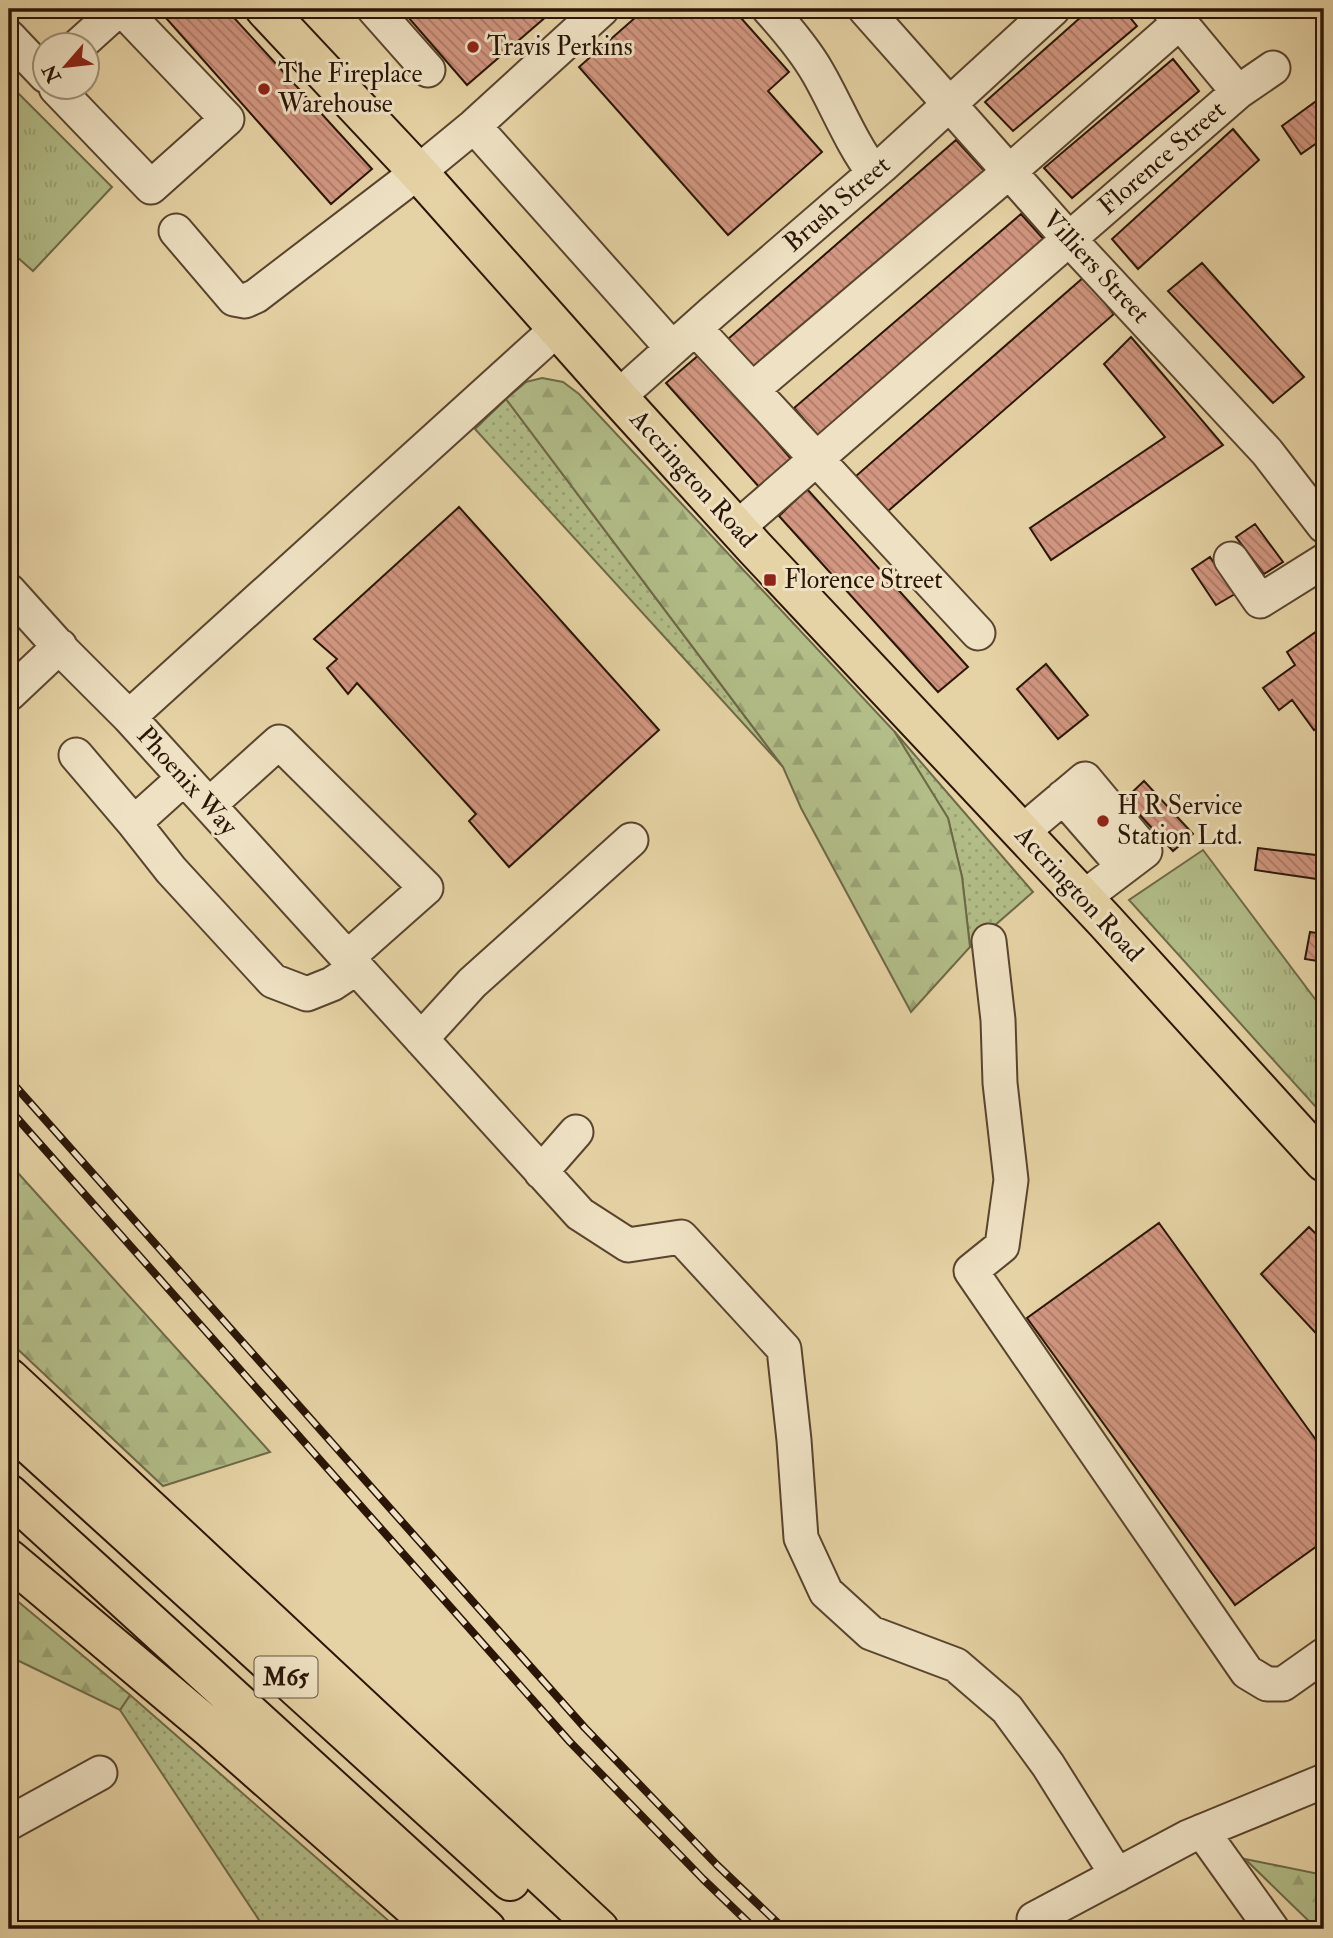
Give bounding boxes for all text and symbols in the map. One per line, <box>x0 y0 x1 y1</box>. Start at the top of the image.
place label: Travis Perkins <box>487 31 633 63</box>
north arrow <box>32 32 102 102</box>
marker: Travis Perkins <box>465 39 481 55</box>
place label: The Fireplace Warehouse <box>277 58 423 120</box>
text: N <box>37 59 67 88</box>
marker: The Fireplace Warehouse <box>256 81 272 97</box>
street label: Florence Street <box>1092 94 1232 222</box>
street label: Brush Street <box>777 149 897 259</box>
street label: Villiers Street <box>1036 204 1156 330</box>
street label: Accrington Road <box>622 403 763 555</box>
place label: Florence Street <box>784 564 943 596</box>
marker: Florence Street <box>762 572 778 588</box>
street label: Phoenix Way <box>130 720 245 843</box>
place label: H R Service Station Ltd. <box>1117 790 1243 852</box>
marker: H R Service Station Ltd. <box>1095 813 1111 829</box>
street label: Accrington Road <box>1007 819 1150 969</box>
road number: M65 <box>254 1657 318 1698</box>

